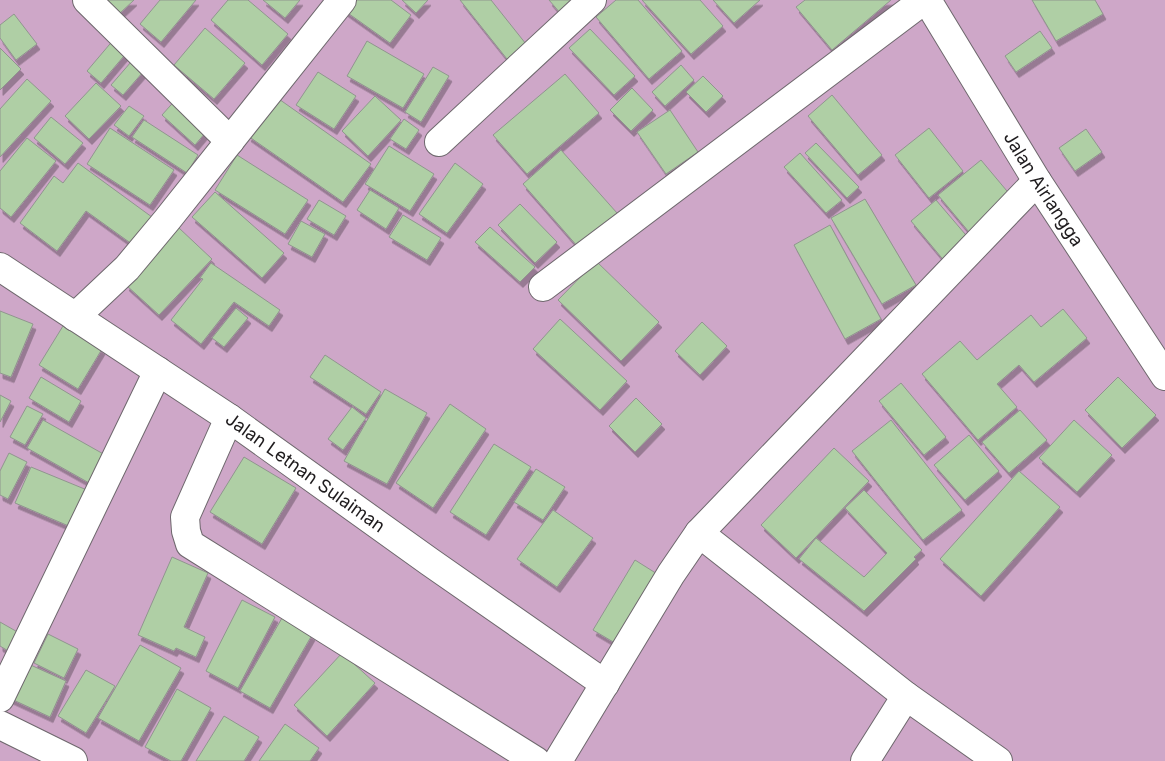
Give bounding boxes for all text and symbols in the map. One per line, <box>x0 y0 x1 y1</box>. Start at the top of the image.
street label: Jalan Airlangga <box>1000 128 1088 250</box>
street label: Jalan Letnan Sulaiman <box>222 408 389 536</box>

